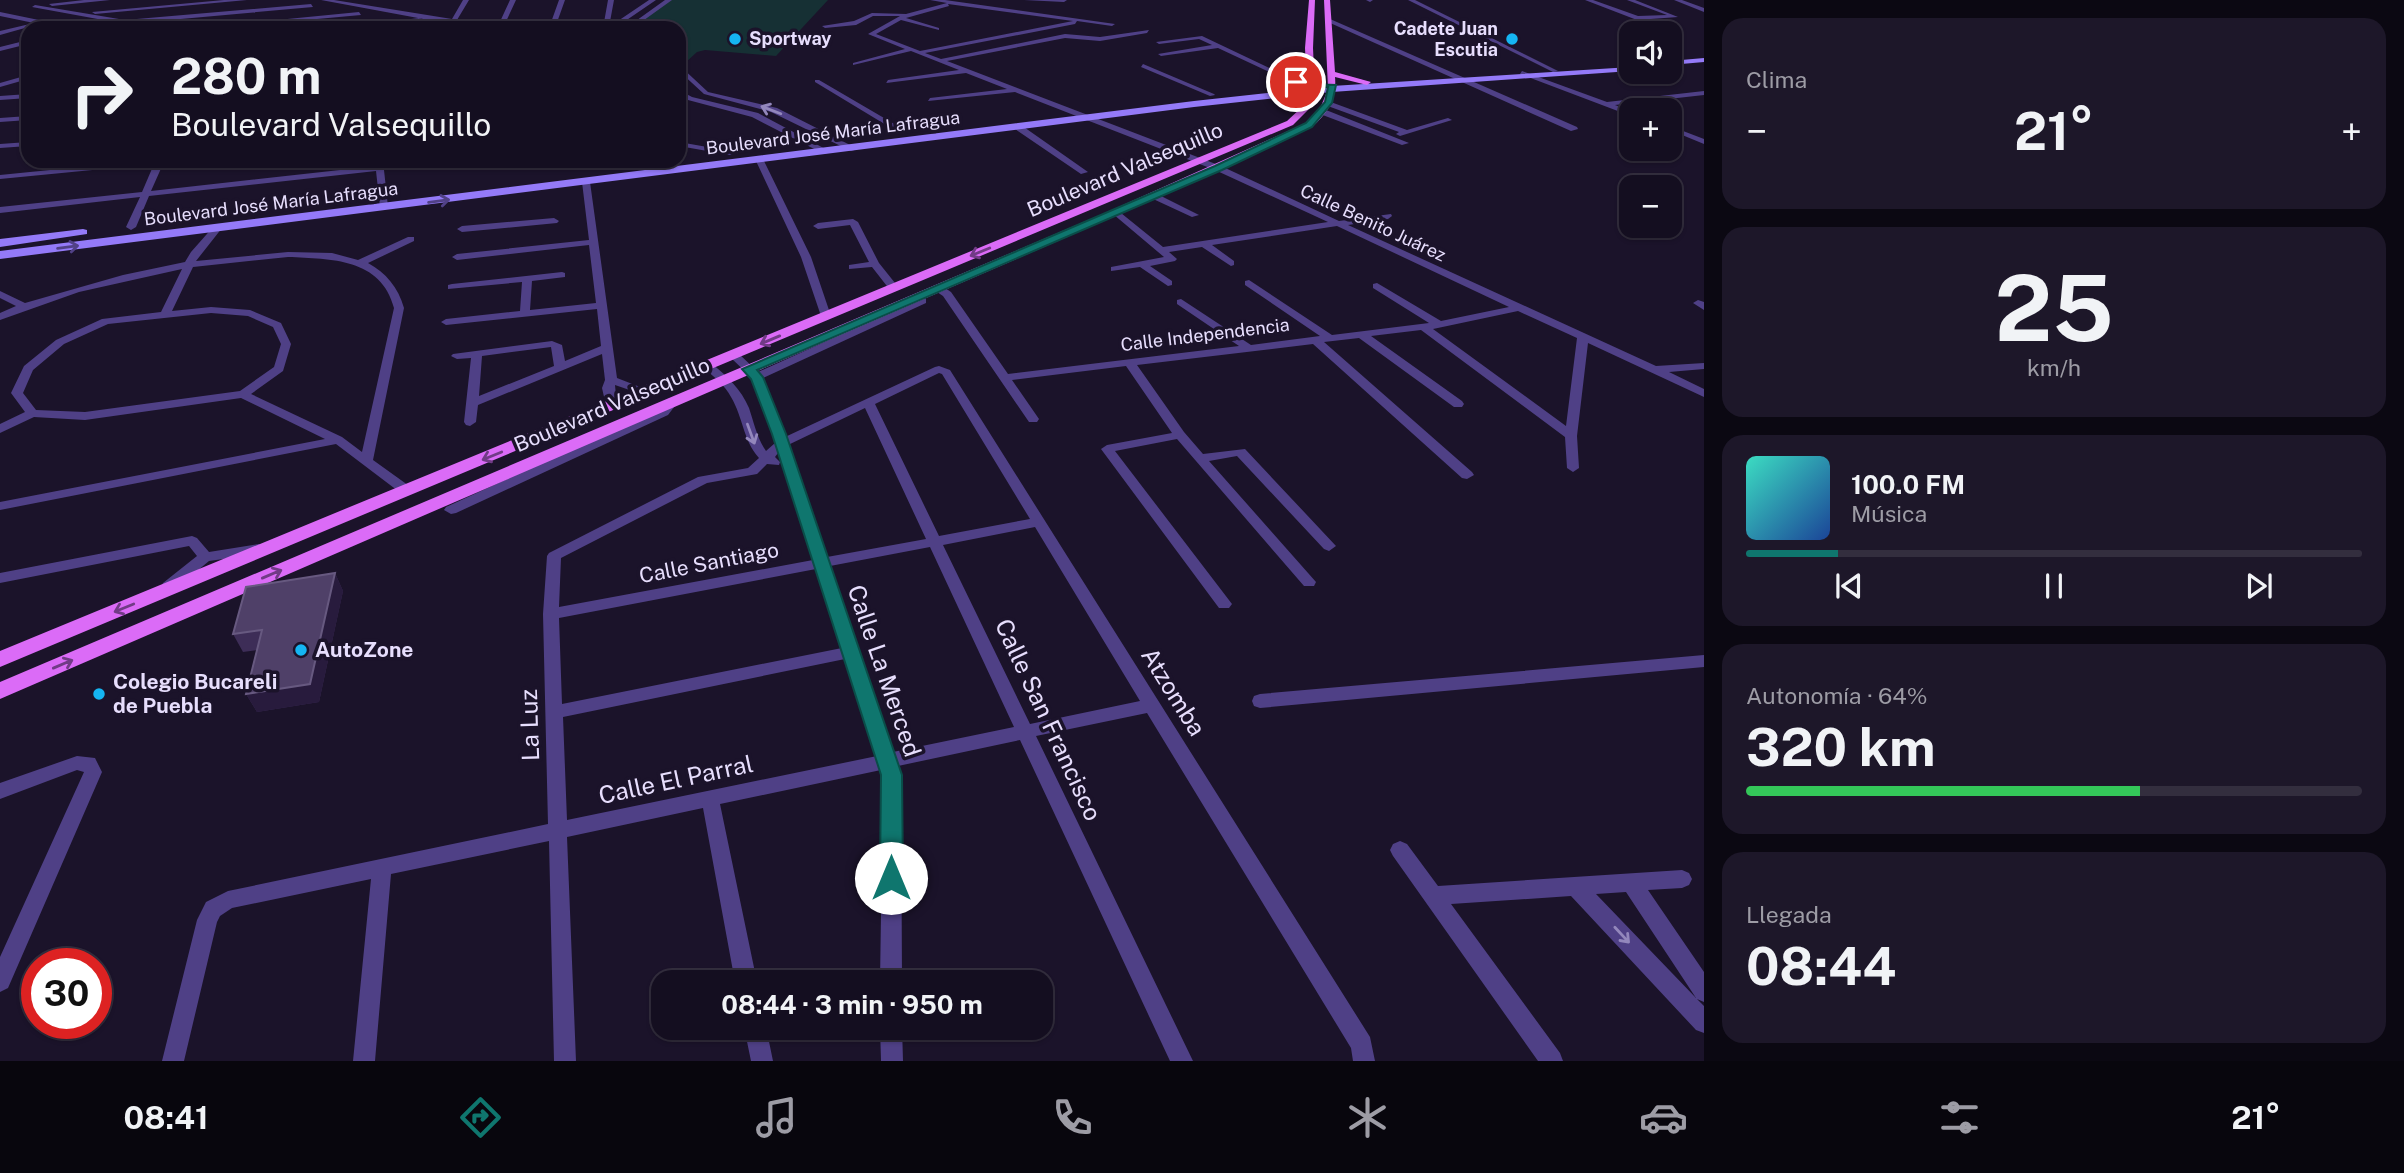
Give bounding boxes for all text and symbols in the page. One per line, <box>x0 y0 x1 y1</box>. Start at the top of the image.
place label: Cadete Juan Escutia <box>1394 18 1498 60</box>
map controls <box>1619 21 1682 238</box>
button: sound <box>1619 21 1682 84</box>
place label: Sportway <box>749 28 831 49</box>
marker: Sportway <box>727 31 743 47</box>
marker: Cadete Juan Escutia <box>1504 31 1520 47</box>
text: 280 m <box>171 47 321 105</box>
icon: right <box>56 49 147 140</box>
pin <box>1266 52 1326 112</box>
icon: arrive <box>1277 63 1315 101</box>
text: Clima <box>1746 66 1807 93</box>
button: + <box>1619 98 1682 161</box>
text: 21° <box>2014 101 2094 162</box>
one-way arrow <box>760 102 782 115</box>
text: Boulevard Valsequillo <box>171 106 491 143</box>
street label: Boulevard José María Lafragua <box>705 106 961 159</box>
text: − <box>1746 109 1767 154</box>
text: + <box>2341 109 2362 154</box>
street label: Boulevard Valsequillo <box>1023 117 1226 222</box>
button: − <box>1619 175 1682 238</box>
street label: Boulevard José María Lafragua <box>143 177 399 230</box>
street label: Calle Benito Juárez <box>1297 180 1449 265</box>
one-way arrow <box>428 194 450 207</box>
one-way arrow <box>56 240 79 253</box>
one-way arrow <box>970 247 992 260</box>
text: 25 <box>1994 255 2114 361</box>
street label: Calle Independencia <box>1119 314 1291 355</box>
one-way arrow <box>760 334 782 347</box>
street label: Boulevard Valsequillo <box>510 352 713 457</box>
text: km/h <box>2027 354 2081 381</box>
one-way arrow <box>746 422 759 444</box>
one-way arrow <box>482 450 504 463</box>
text: 100.0 FM <box>1851 469 1965 500</box>
text: Música <box>1851 500 1927 527</box>
street label: Calle Santiago <box>637 537 781 588</box>
one-way arrow <box>261 567 282 580</box>
icon: previous <box>1830 567 1868 605</box>
icon: pause <box>2035 567 2073 605</box>
icon: next <box>2240 567 2278 605</box>
street label: Calle La Merced <box>842 581 927 760</box>
one-way arrow <box>113 602 135 615</box>
street label: Calle San Francisco <box>990 614 1108 825</box>
place label: AutoZone <box>315 637 413 662</box>
marker: AutoZone <box>293 642 309 658</box>
street label: Atzomba <box>1136 642 1212 741</box>
one-way arrow <box>51 657 73 670</box>
place label: Colegio Bucareli de Puebla <box>113 669 277 718</box>
text: Autonomía · 64% <box>1746 682 1927 709</box>
marker: Colegio Bucareli de Puebla <box>91 686 107 702</box>
street label: La Luz <box>514 689 544 761</box>
text: 320 km <box>1746 717 1936 778</box>
street label: Calle El Parral <box>596 749 756 809</box>
position arrow <box>854 841 928 915</box>
text: Llegada <box>1746 901 1832 928</box>
one-way arrow <box>1614 927 1631 944</box>
text: 08:44 <box>1746 936 1896 997</box>
speed limit sign: 30 <box>21 948 112 1039</box>
text: 08:44 · 3 min · 950 m <box>721 989 983 1020</box>
icon: directions <box>456 1093 505 1142</box>
icon: music <box>752 1093 801 1142</box>
icon: phone <box>1048 1093 1097 1142</box>
icon: climate <box>1343 1093 1392 1142</box>
icon: car <box>1639 1093 1688 1142</box>
icon: filters <box>1935 1093 1984 1142</box>
text: 08:41 <box>123 1099 209 1136</box>
text: 21° <box>2231 1099 2280 1136</box>

